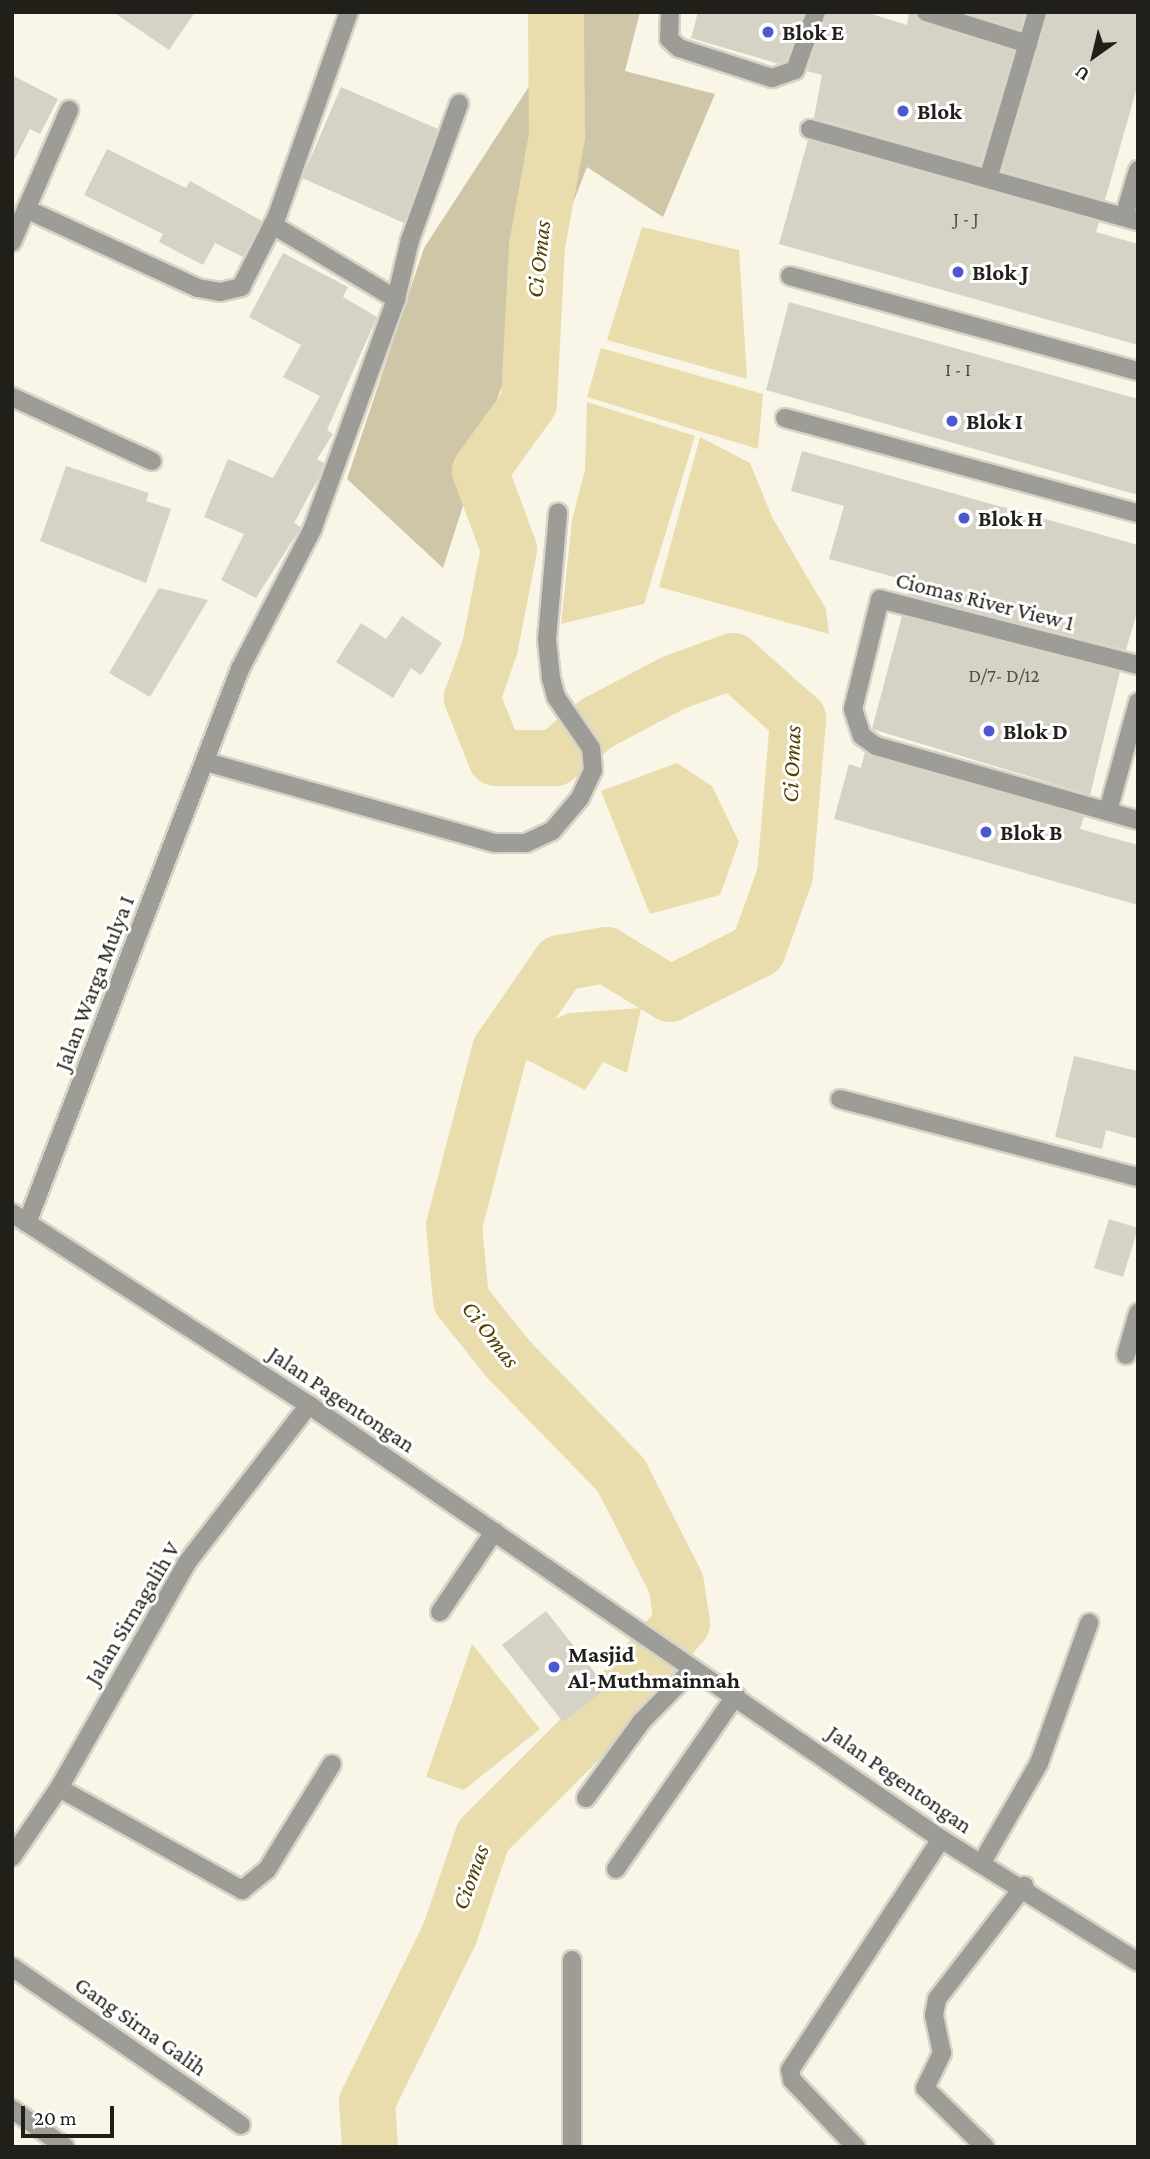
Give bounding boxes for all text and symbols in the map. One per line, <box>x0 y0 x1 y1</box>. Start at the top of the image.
place label: Blok E <box>782 18 844 46</box>
north arrow <box>1059 21 1129 91</box>
marker: Blok E <box>760 24 776 40</box>
text: U <box>1071 61 1093 86</box>
place label: Blok <box>917 97 962 125</box>
marker: Blok <box>895 103 911 119</box>
house number: J - J <box>953 208 979 230</box>
water label: Ci Omas <box>520 219 556 299</box>
place label: Blok J <box>972 258 1029 286</box>
marker: Blok J <box>950 264 966 280</box>
house number: I - I <box>945 359 971 381</box>
place label: Blok I <box>966 407 1023 435</box>
marker: Blok I <box>944 413 960 429</box>
place label: Blok H <box>978 504 1043 532</box>
marker: Blok H <box>956 510 972 526</box>
street label: Ciomas River View 1 <box>893 565 1077 637</box>
house number: D/7- D/12 <box>968 665 1040 687</box>
place label: Blok D <box>1003 717 1068 745</box>
marker: Blok D <box>981 723 997 739</box>
water label: Ci Omas <box>775 725 807 803</box>
place label: Blok B <box>1000 818 1063 846</box>
marker: Blok B <box>978 824 994 840</box>
street label: Jalan Warga Mulya I <box>48 892 140 1074</box>
water label: Ci Omas <box>456 1295 526 1373</box>
street label: Jalan Pagentongan <box>263 1340 421 1458</box>
street label: Jalan Sirnagalih V <box>78 1536 186 1690</box>
place label: Masjid Al-Muthmainnah <box>568 1640 740 1694</box>
marker: Masjid Al-Muthmainnah <box>546 1659 562 1675</box>
street label: Jalan Pegentongan <box>822 1719 978 1839</box>
water label: Ciomas <box>445 1841 495 1913</box>
street label: Gang Sirna Galih <box>70 1970 212 2082</box>
scale bar <box>24 2092 117 2136</box>
text: 20 m <box>34 2106 77 2130</box>

